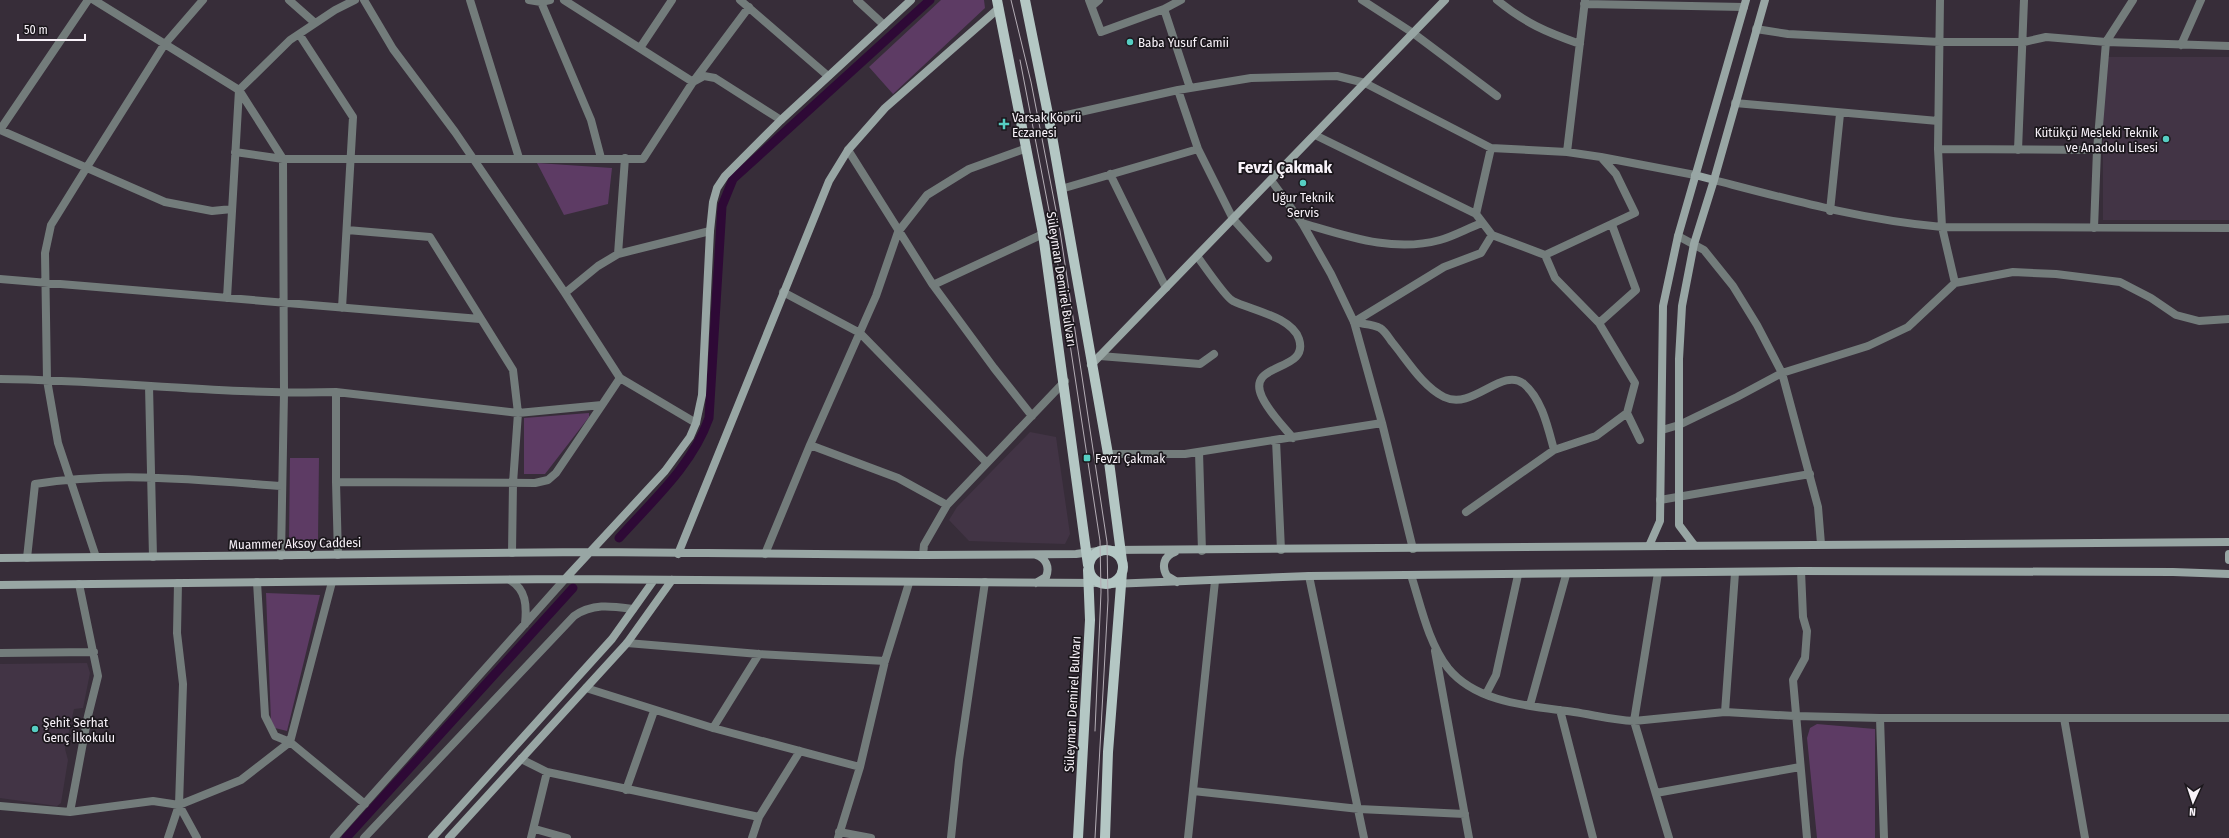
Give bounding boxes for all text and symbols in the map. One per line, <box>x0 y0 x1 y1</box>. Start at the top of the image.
scale bar <box>18 16 85 42</box>
text: 50 m <box>24 23 48 37</box>
place label: Baba Yusuf Camii <box>1138 35 1229 50</box>
marker: Baba Yusuf Camii <box>1125 37 1135 47</box>
place label: Varsak Köprü Eczanesi <box>1012 110 1082 140</box>
marker: Varsak Köprü Eczanesi <box>999 119 1009 129</box>
place label: Kütükçü Mesleki Teknik ve Anadolu Lisesi <box>2035 125 2159 155</box>
marker: Kütükçü Mesleki Teknik ve Anadolu Lisesi <box>2161 134 2171 144</box>
district label: Fevzi Çakmak <box>1238 157 1333 179</box>
marker: Uğur Teknik Servis <box>1298 178 1308 188</box>
place label: Uğur Teknik Servis <box>1272 190 1335 220</box>
street label: Süleyman Demirel Bulvarı <box>1043 211 1080 348</box>
place label: Fevzi Çakmak <box>1095 451 1166 466</box>
marker: Fevzi Çakmak <box>1082 453 1092 463</box>
street label: Muammer Aksoy Caddesi <box>229 535 361 552</box>
street label: Süleyman Demirel Bulvarı <box>1061 636 1084 773</box>
place label: Şehit Serhat Genç İlkokulu <box>43 715 115 745</box>
marker: Şehit Serhat Genç İlkokulu <box>30 724 40 734</box>
north arrow <box>2173 782 2213 822</box>
text: N <box>2189 805 2196 818</box>

